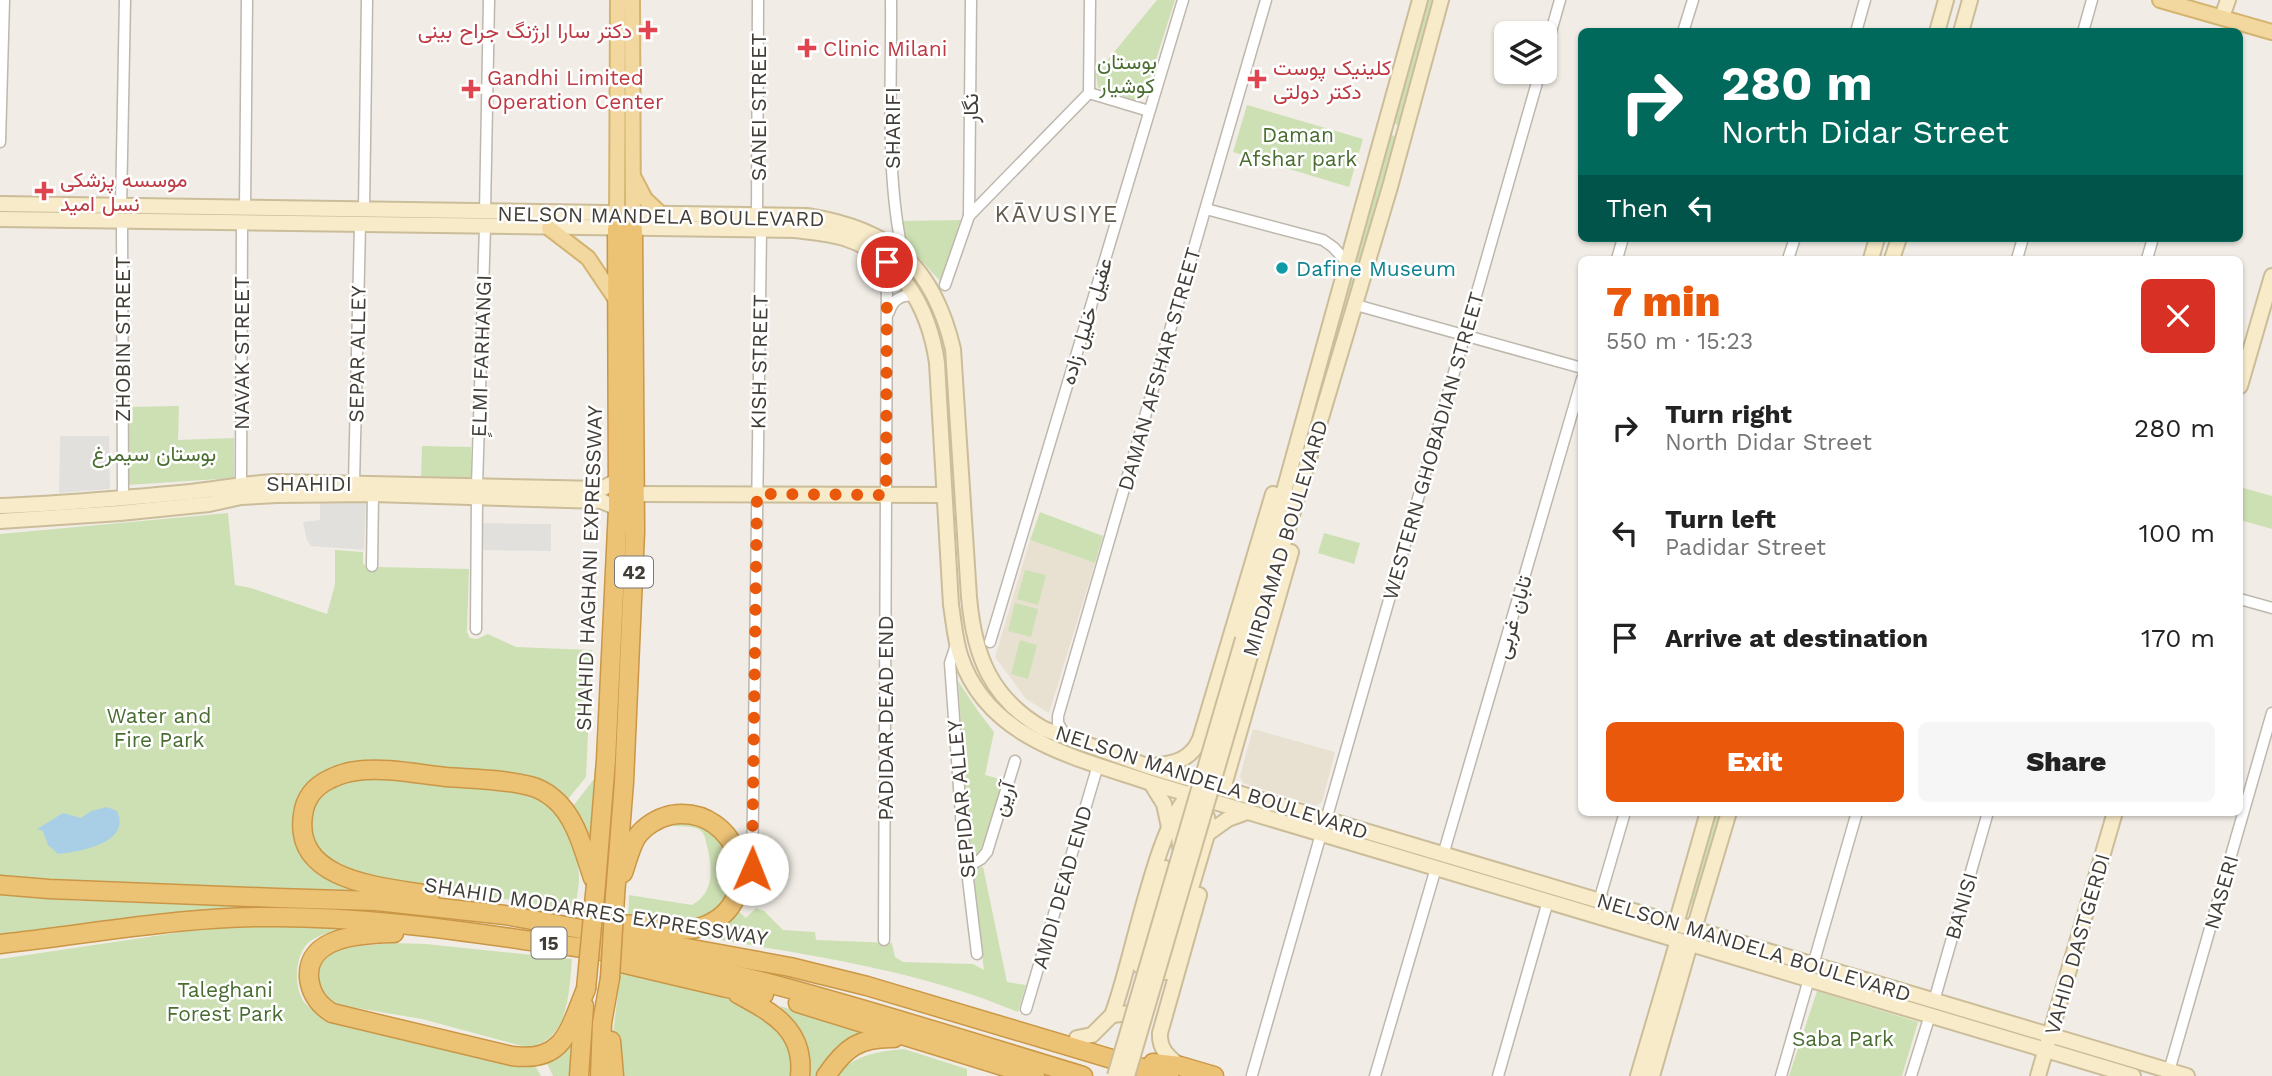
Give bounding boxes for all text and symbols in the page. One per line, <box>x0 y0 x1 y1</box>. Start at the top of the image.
place label: دکتر سارا ارژنگ جراح بینی <box>418 18 632 45</box>
marker: دکتر سارا ارژنگ جراح بینی <box>638 20 658 40</box>
map controls <box>1494 21 1557 84</box>
button: layers <box>1494 21 1557 84</box>
street label: SANEI STREET <box>746 33 771 181</box>
place label: Clinic Milani <box>823 36 947 61</box>
marker: Clinic Milani <box>797 38 817 58</box>
park label: بوستان کوشیار <box>1097 49 1157 99</box>
text: 280 m <box>1721 54 1873 112</box>
place label: کلینیک پوست دکتر دولتى <box>1273 55 1391 105</box>
icon: right <box>1606 56 1697 147</box>
place label: Gandhi Limited Operation Center <box>487 65 664 114</box>
marker: کلینیک پوست دکتر دولتى <box>1247 69 1267 89</box>
marker: Gandhi Limited Operation Center <box>461 79 481 99</box>
street label: SHARIFI <box>880 87 905 169</box>
street label: نگار <box>958 93 984 124</box>
text: North Didar Street <box>1721 113 2009 151</box>
park label: Daman Afshar park <box>1239 122 1357 171</box>
place label: موسسه پزشکی نسل امید <box>60 167 188 216</box>
marker: موسسه پزشکی نسل امید <box>34 181 54 201</box>
icon: left <box>1682 189 1720 227</box>
text: Then <box>1606 193 1668 223</box>
street label: NELSON MANDELA BOULEVARD <box>497 201 825 231</box>
district label: KĀVUSIYE <box>995 201 1120 228</box>
pin <box>857 232 917 292</box>
icon: arrive <box>868 243 906 281</box>
street label: DAMAN AFSHAR STREET <box>1112 244 1206 493</box>
street label: عقیل خلیل زاده <box>1055 254 1118 388</box>
street label: ZHOBIN STREET <box>110 256 135 422</box>
place label: Dafine Museum <box>1296 256 1456 281</box>
marker: Dafine Museum <box>1274 260 1290 276</box>
street label: ٍELMI FARHANGI <box>466 274 498 438</box>
street label: NAVAK STREET <box>229 276 254 430</box>
text: 7 min <box>1606 277 1721 326</box>
button: close <box>2141 279 2215 353</box>
street label: SEPAR ALLEY <box>343 285 371 423</box>
street label: WESTERN GHOBADIAN STREET <box>1377 289 1489 603</box>
street label: KISH STREET <box>745 294 773 430</box>
text: 550 m · 15:23 <box>1606 328 1753 355</box>
text: Turn right <box>1665 399 1792 429</box>
street label: SHAHID HAGHANI EXPRESSWAY <box>571 405 607 731</box>
icon: right <box>1606 409 1644 447</box>
text: 280 m <box>2134 413 2215 443</box>
street label: MIRDAMAD BOULEVARD <box>1237 417 1333 659</box>
text: North Didar Street <box>1665 429 1872 456</box>
park label: بوستان سیمرغ <box>92 441 216 468</box>
street label: SHAHIDI <box>266 471 352 496</box>
text: Turn left <box>1665 504 1776 534</box>
icon: left <box>1606 514 1644 552</box>
text: 100 m <box>2139 518 2215 548</box>
text: Padidar Street <box>1665 534 1826 561</box>
road number: 42 <box>615 556 653 587</box>
street label: تابان غربی <box>1489 572 1538 662</box>
street label: PADIDAR DEAD END <box>873 615 898 821</box>
icon: arrive <box>1606 619 1644 657</box>
text: Arrive at destination <box>1665 623 1928 653</box>
text: 170 m <box>2141 623 2215 653</box>
park label: Water and Fire Park <box>106 703 212 752</box>
street label: SEPIDAR ALLEY <box>942 719 980 879</box>
street label: NELSON MANDELA BOULEVARD <box>1053 720 1371 844</box>
button: Exit <box>1606 722 1904 802</box>
button: Share <box>1918 722 2215 802</box>
street label: آرین <box>986 777 1022 819</box>
street label: AMDI DEAD END <box>1027 802 1097 972</box>
position arrow <box>715 832 789 906</box>
street label: VAHID DASTGERDI <box>2039 850 2115 1038</box>
street label: NASERI <box>2198 852 2244 932</box>
street label: BANISI <box>1940 870 1982 942</box>
street label: SHAHID MODARRES EXPRESSWAY <box>422 871 770 951</box>
street label: NELSON MANDELA BOULEVARD <box>1594 887 1914 1007</box>
road number: 15 <box>532 928 566 959</box>
park label: Taleghani Forest Park <box>167 977 283 1026</box>
park label: Saba Park <box>1792 1026 1894 1051</box>

